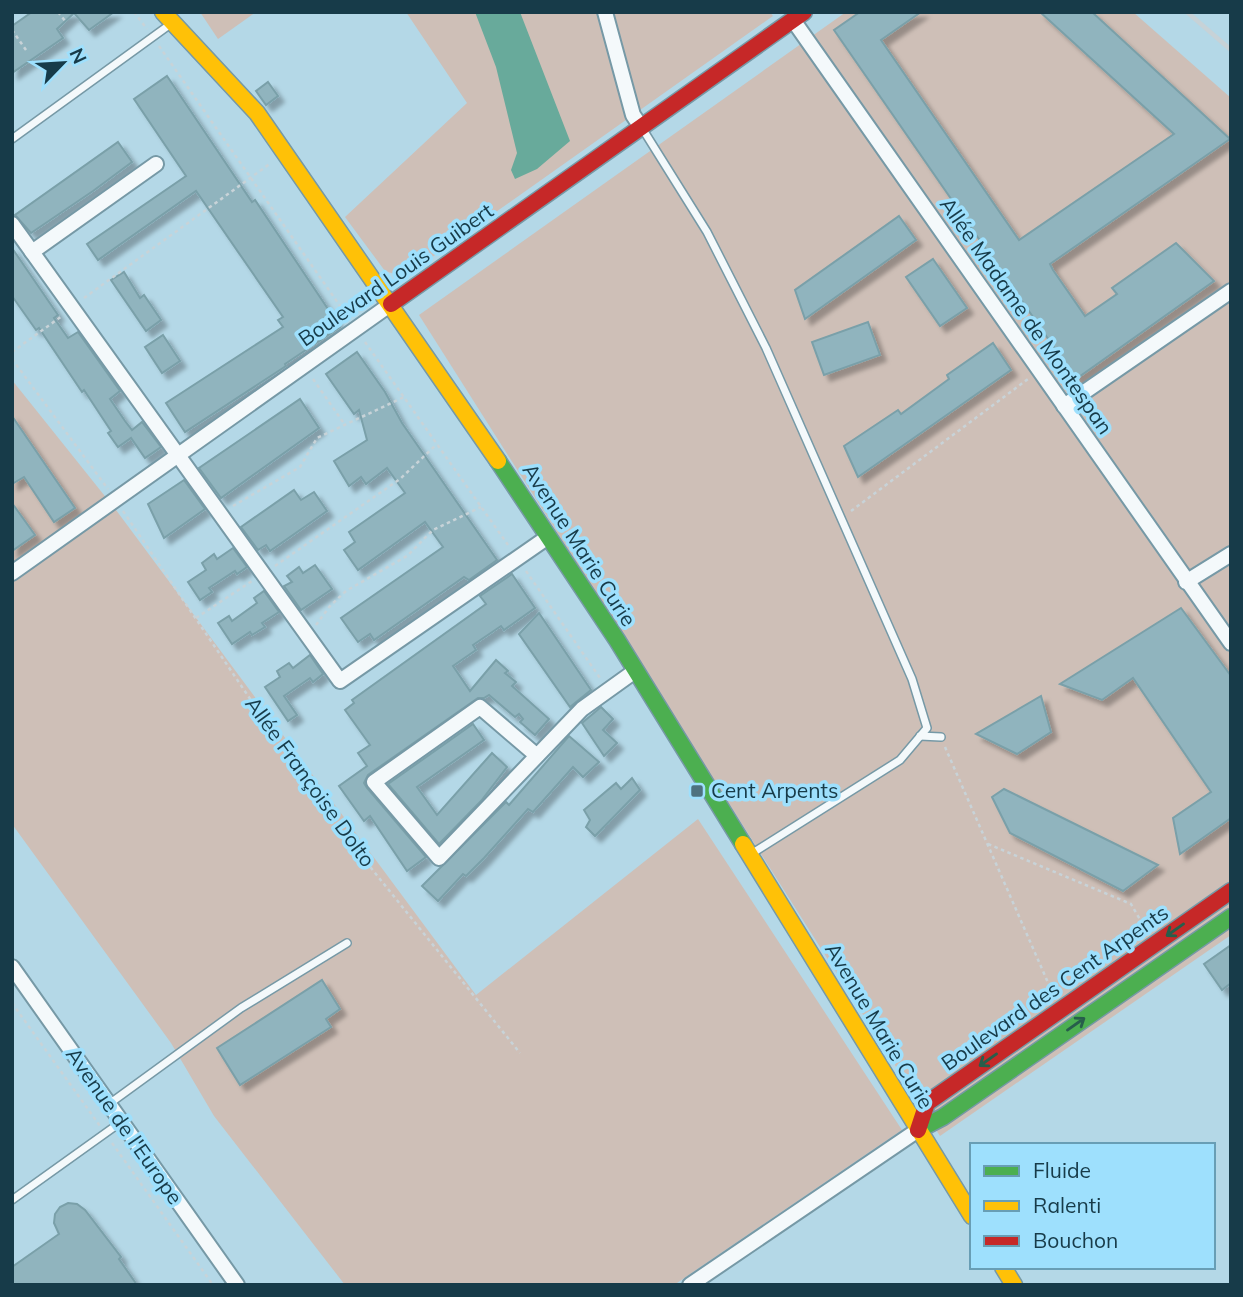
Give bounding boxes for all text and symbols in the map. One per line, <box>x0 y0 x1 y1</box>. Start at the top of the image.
north arrow <box>28 28 98 98</box>
text: N <box>64 44 92 67</box>
street label: Allée Madame de Montespan <box>935 192 1119 439</box>
street label: Boulevard Louis Guibert <box>293 197 498 351</box>
street label: Avenue Marie Curie <box>517 458 642 631</box>
street label: Allée Françoise Dolto <box>240 691 381 872</box>
place label: Cent Arpents <box>711 777 838 803</box>
marker: Cent Arpents <box>689 783 705 799</box>
street label: Boulevard des Cent Arpents <box>936 899 1173 1076</box>
one-way arrow <box>1166 923 1185 938</box>
street label: Avenue Marie Curie <box>820 938 940 1113</box>
one-way arrow <box>1066 1017 1085 1031</box>
street label: Avenue de l'Europe <box>61 1042 189 1209</box>
one-way arrow <box>979 1053 998 1067</box>
legend <box>970 1143 1215 1269</box>
text: Fluide <box>1033 1157 1091 1183</box>
text: Ralenti <box>1033 1192 1101 1218</box>
text: Bouchon <box>1033 1227 1118 1253</box>

